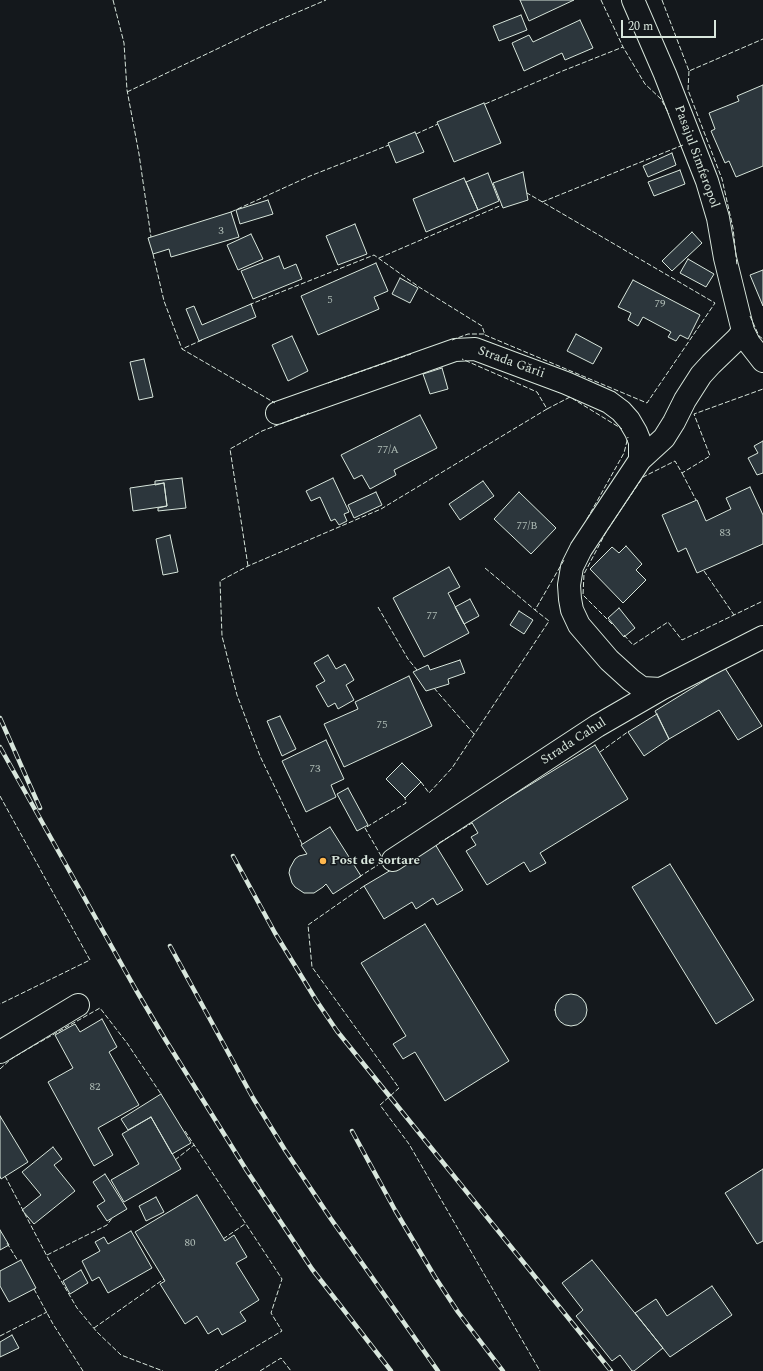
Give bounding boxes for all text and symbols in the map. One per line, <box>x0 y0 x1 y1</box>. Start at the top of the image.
scale bar <box>623 12 718 38</box>
text: 20 m <box>628 17 653 36</box>
street label: Pasajul Simferopol <box>670 104 722 210</box>
house number: 3 <box>218 225 224 239</box>
house number: 5 <box>327 294 333 308</box>
house number: 79 <box>655 298 665 312</box>
street label: Strada Gării <box>475 344 547 382</box>
house number: 77/A <box>377 444 399 458</box>
house number: 77/B <box>517 520 537 534</box>
house number: 83 <box>720 527 730 541</box>
house number: 77 <box>427 610 437 624</box>
street label: Strada Cahul <box>538 715 610 769</box>
house number: 75 <box>377 719 387 733</box>
house number: 73 <box>310 763 320 777</box>
place label: Post de sortare <box>331 853 420 869</box>
marker: Post de sortare <box>318 856 328 866</box>
house number: 82 <box>90 1081 100 1095</box>
house number: 80 <box>185 1237 195 1251</box>

